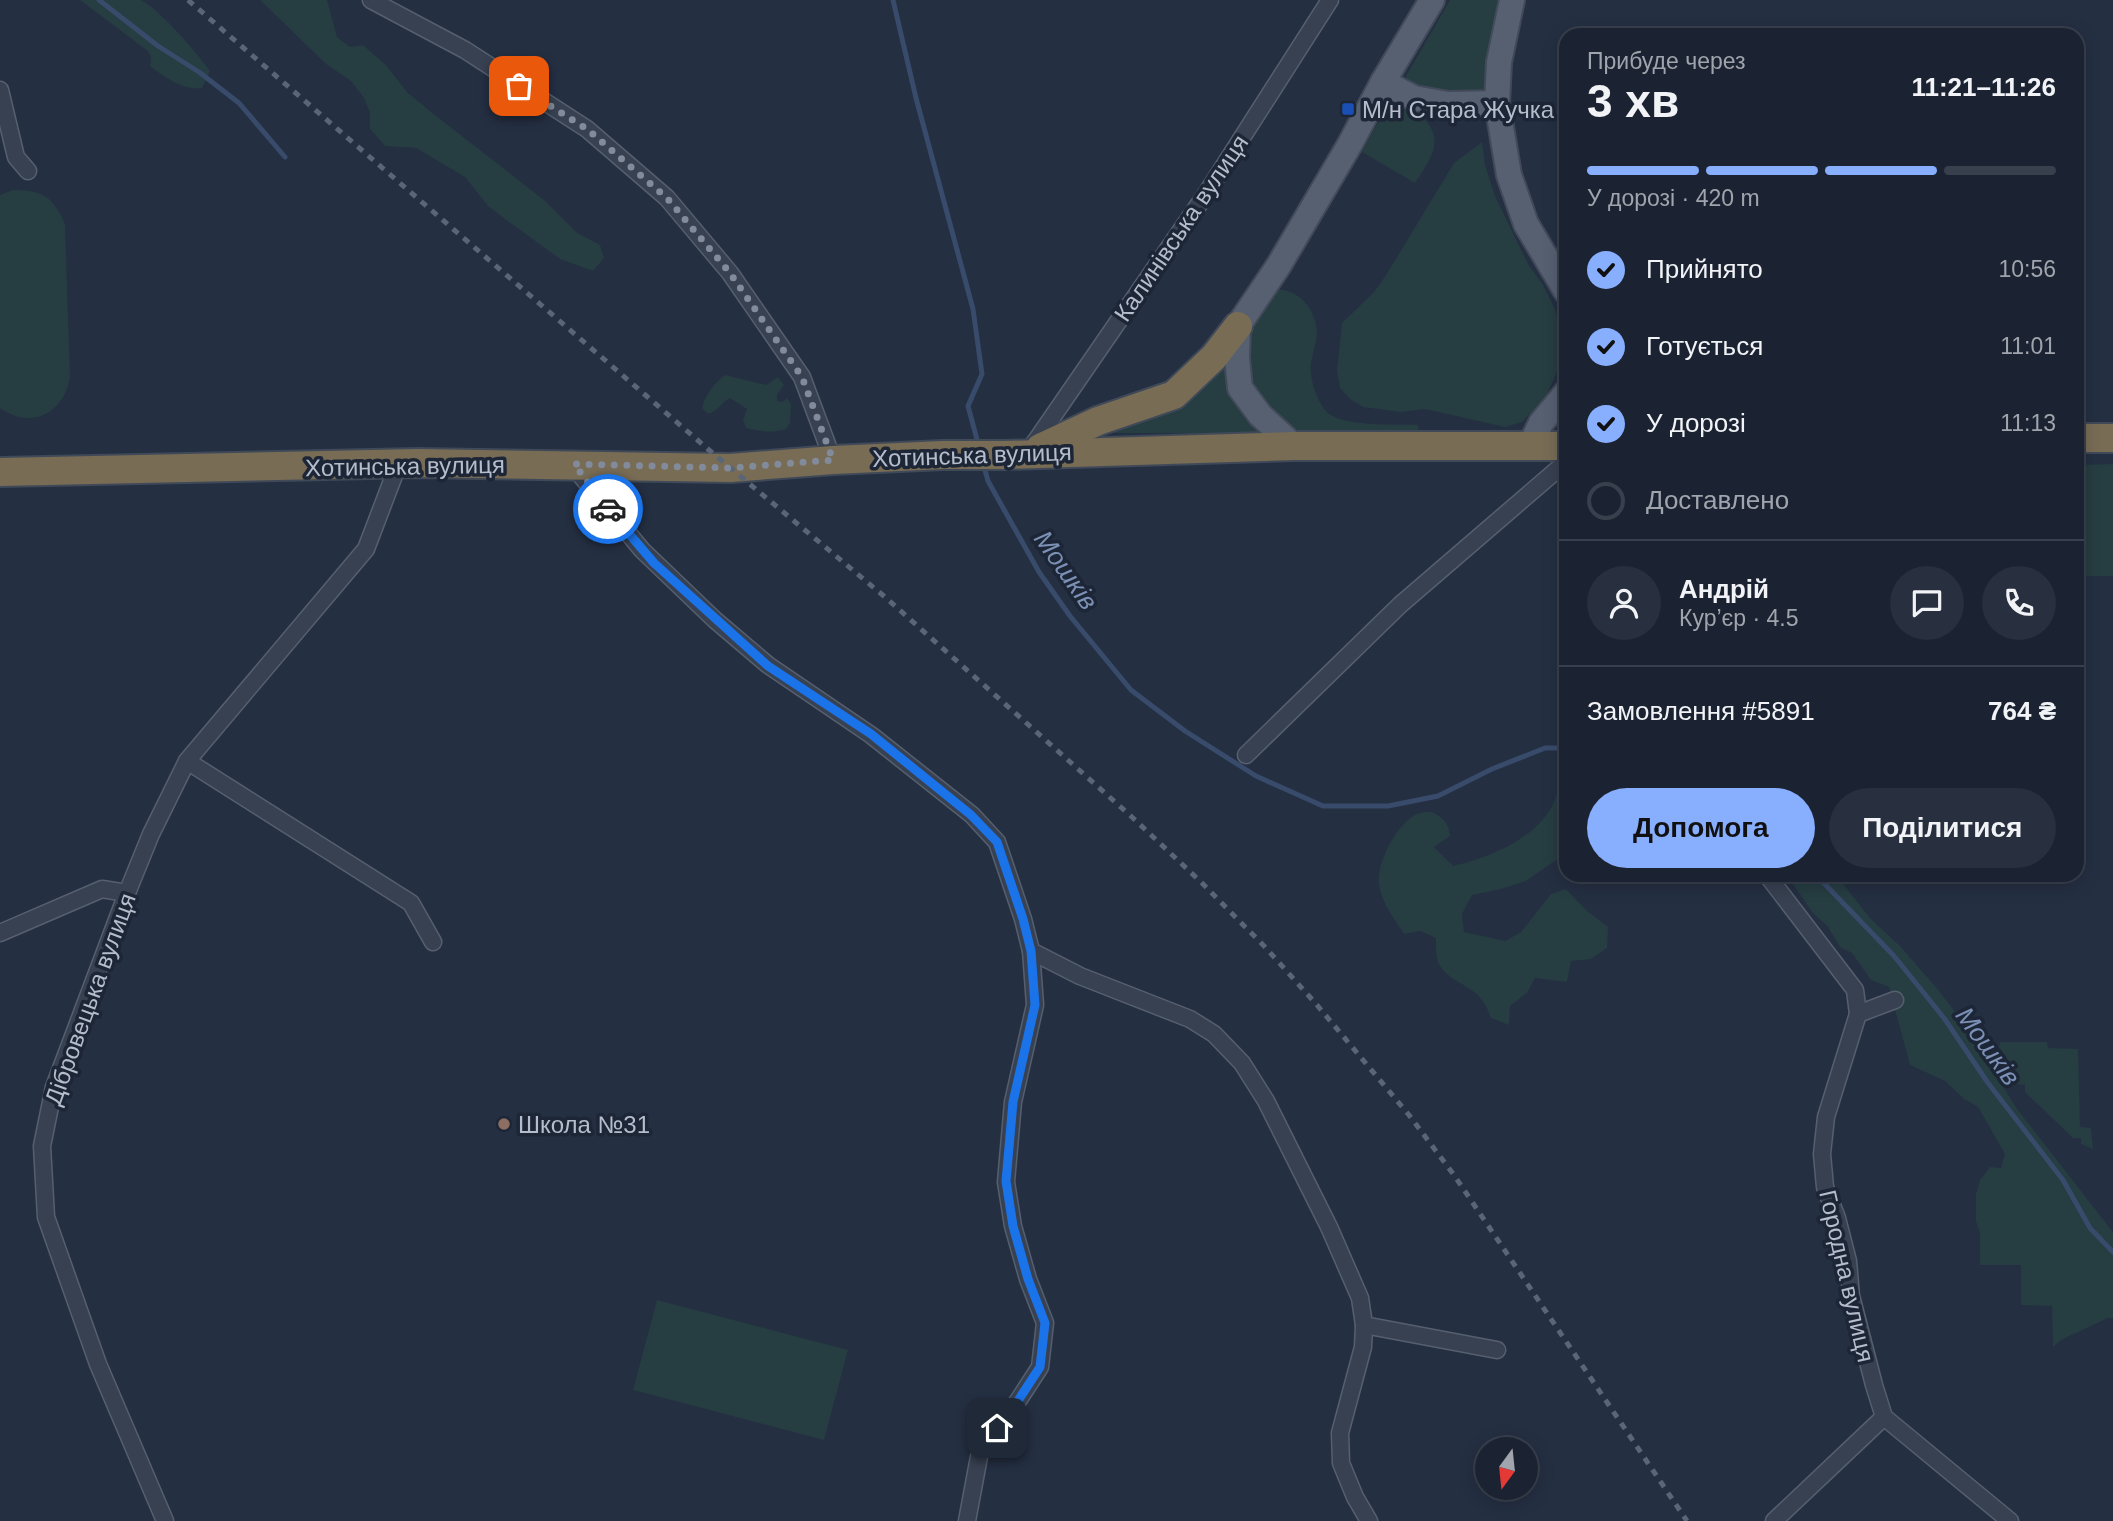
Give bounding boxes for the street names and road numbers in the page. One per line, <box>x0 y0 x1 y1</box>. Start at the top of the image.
street label: Калинівська вулиця <box>1109 130 1253 326</box>
street label: Хотинська вулиця <box>872 438 1072 472</box>
street label: Хотинська вулиця <box>305 451 505 481</box>
street label: Дібровецька вулиця <box>39 890 141 1108</box>
street label: Городна вулиця <box>1814 1187 1880 1365</box>

